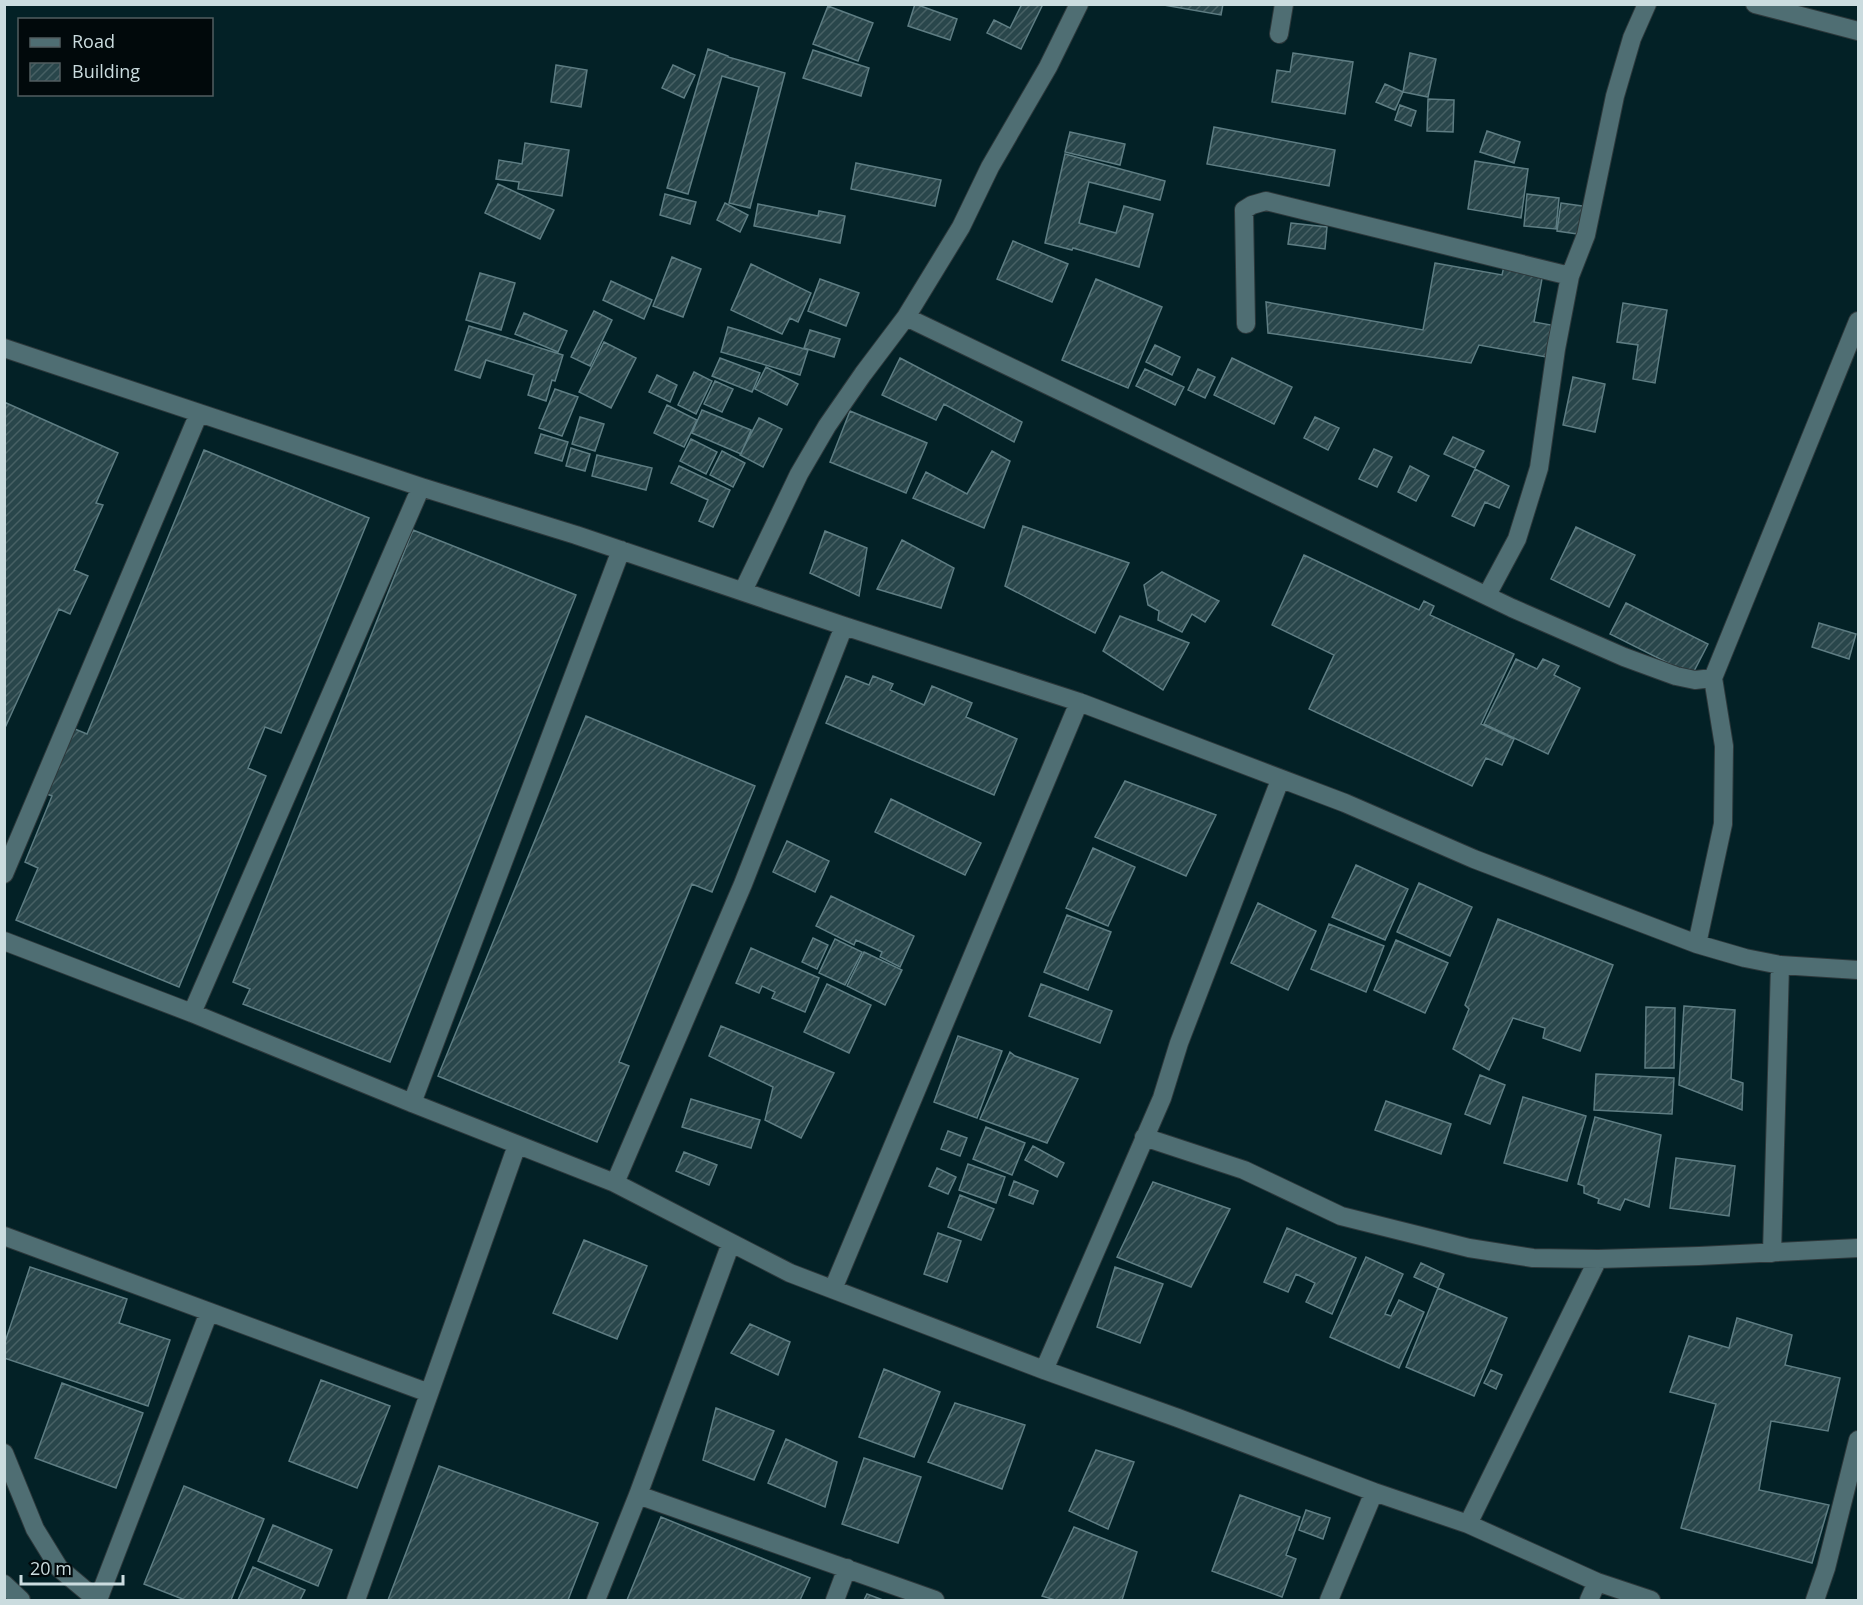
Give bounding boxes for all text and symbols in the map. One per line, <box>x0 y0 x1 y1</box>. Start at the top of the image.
legend <box>18 18 213 96</box>
text: Road <box>72 29 115 53</box>
text: Building <box>72 59 140 83</box>
scale bar <box>21 1548 123 1586</box>
text: 20 m <box>30 1556 72 1580</box>

